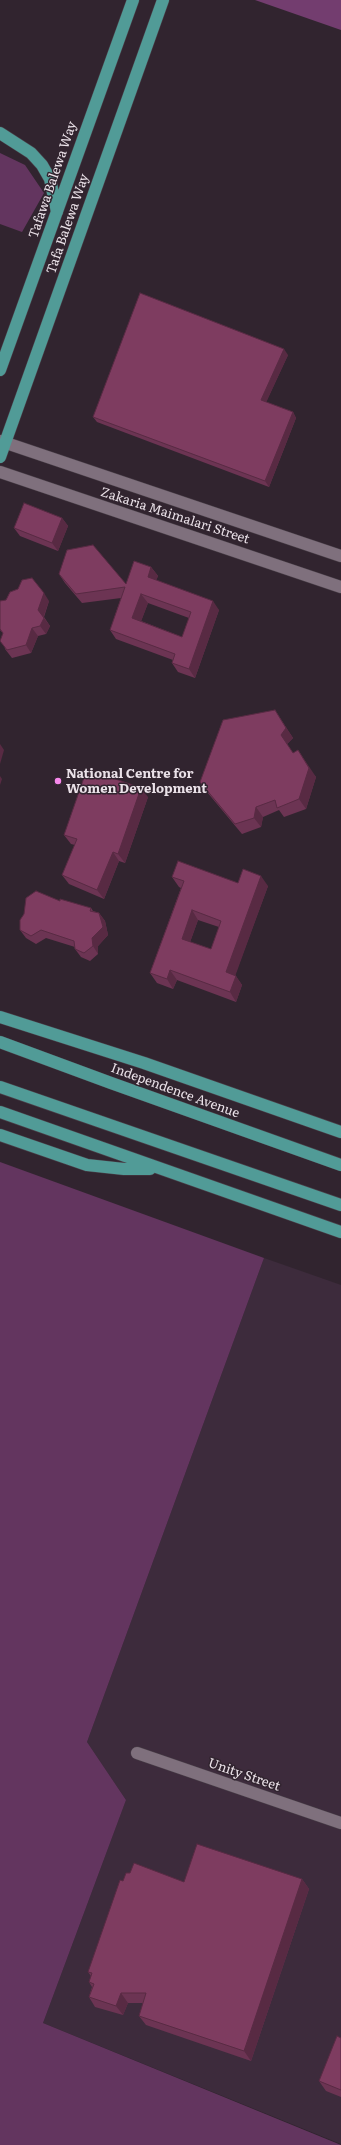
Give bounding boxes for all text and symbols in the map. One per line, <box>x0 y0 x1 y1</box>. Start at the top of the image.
street label: Tafawa Balewa Way <box>26 119 80 241</box>
street label: Tafa Balewa Way <box>44 172 92 276</box>
street label: Zakaria Maimalari Street <box>99 485 251 547</box>
place label: National Centre for Women Development <box>66 766 207 797</box>
marker: National Centre for Women Development <box>53 776 63 786</box>
street label: Independence Avenue <box>109 1060 241 1122</box>
street label: Unity Street <box>206 1755 282 1795</box>

